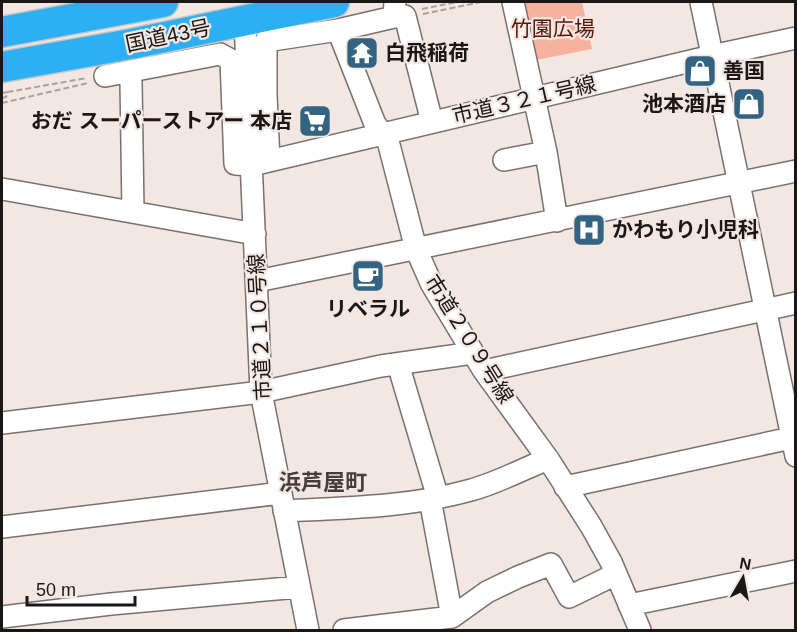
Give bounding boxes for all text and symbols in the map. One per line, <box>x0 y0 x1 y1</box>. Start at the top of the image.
street label: 国道43号 <box>123 15 213 56</box>
park label: 竹園広場 <box>511 17 595 40</box>
temple icon: 白飛稲荷 <box>344 35 380 71</box>
place label: 白飛稲荷 <box>385 41 469 64</box>
shop icon: 善国 <box>682 53 718 89</box>
place label: 善国 <box>723 59 765 82</box>
street label: 市道３２１号線 <box>450 72 598 127</box>
shop icon: 池本酒店 <box>731 86 767 122</box>
place label: 池本酒店 <box>642 92 726 115</box>
supermarket icon: おだ スーパーストアー 本店 <box>297 103 333 139</box>
place label: おだ スーパーストアー 本店 <box>31 109 292 132</box>
hospital icon: かわもり小児科 <box>571 212 607 248</box>
place label: かわもり小児科 <box>612 218 759 241</box>
street label: 市道２１０号線 <box>244 253 275 401</box>
cafe icon: リベラル <box>350 258 386 294</box>
street label: 市道２０９号線 <box>421 270 518 407</box>
place label: リベラル <box>326 297 410 320</box>
district label: 浜芦屋町 <box>279 470 367 495</box>
north arrow <box>713 548 773 608</box>
text: N <box>738 554 753 573</box>
scale bar <box>27 569 135 607</box>
text: 50 m <box>36 580 76 600</box>

